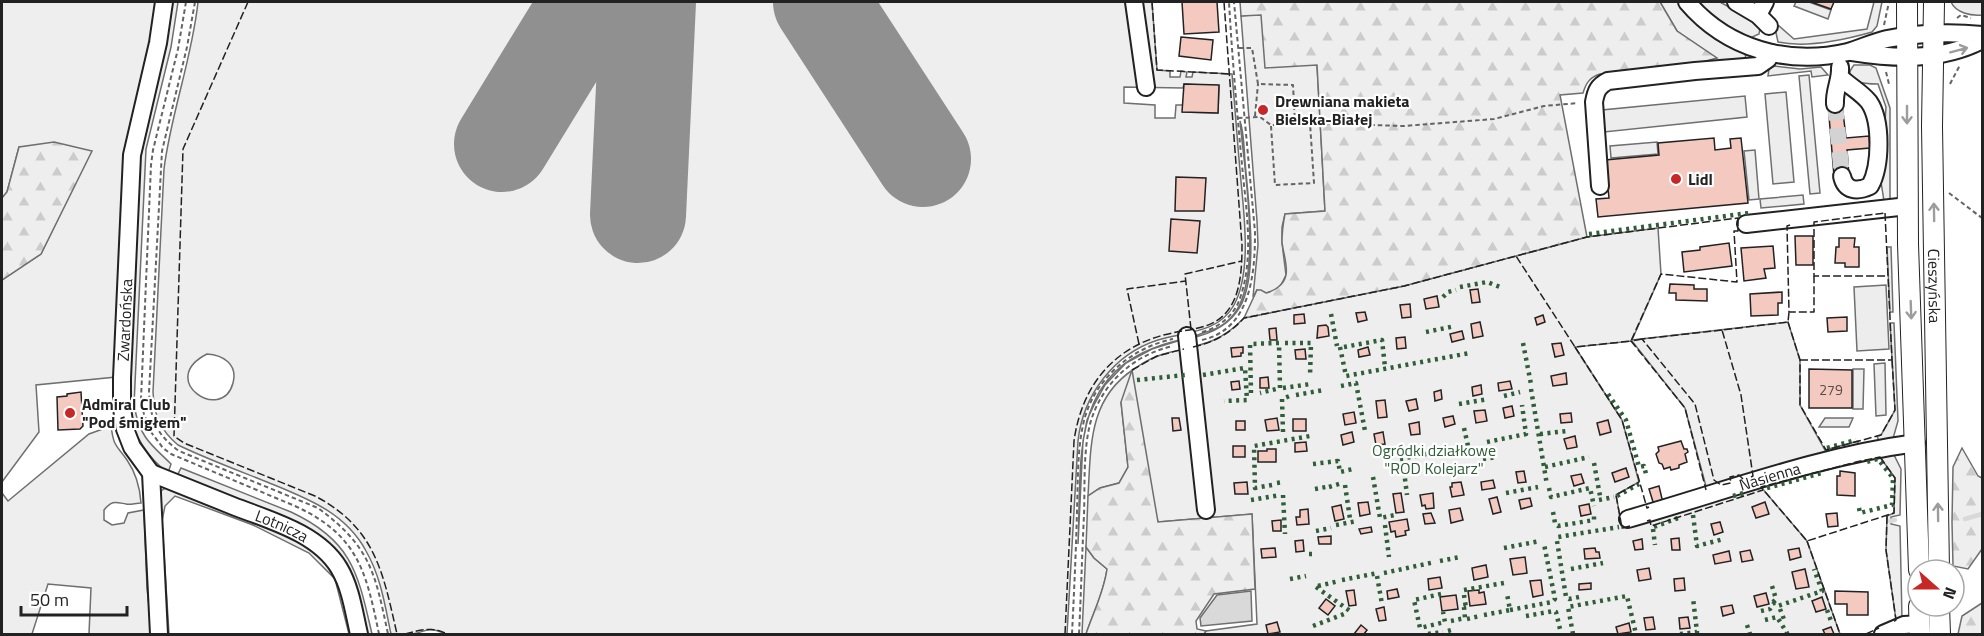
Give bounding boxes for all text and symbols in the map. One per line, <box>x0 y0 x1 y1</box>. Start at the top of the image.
one-way arrow <box>1949 43 1968 55</box>
place label: Drewniana makieta Bielska-Białej <box>1275 89 1410 131</box>
marker: Drewniana makieta Bielska-Białej <box>1256 103 1270 117</box>
one-way arrow <box>1901 105 1913 125</box>
place label: Lidl <box>1688 167 1713 191</box>
marker: Lidl <box>1669 172 1683 186</box>
one-way arrow <box>1928 202 1939 222</box>
street label: Cieszyńska <box>1922 249 1947 323</box>
street label: Zwardońska <box>111 278 138 362</box>
one-way arrow <box>1905 300 1916 320</box>
house number: 279 <box>1819 379 1843 400</box>
place label: Admiral Club "Pod śmigłem" <box>82 392 187 434</box>
marker: Admiral Club "Pod śmigłem" <box>63 406 77 420</box>
park label: Ogródki działkowe "ROD Kolejarz" <box>1372 438 1496 480</box>
street label: Nasienna <box>1736 456 1803 497</box>
one-way arrow <box>1932 502 1944 522</box>
street label: Lotnicza <box>252 503 313 548</box>
north arrow <box>1906 558 1966 618</box>
scale bar <box>21 579 128 617</box>
text: N <box>1937 584 1963 603</box>
text: 50 m <box>30 586 69 613</box>

